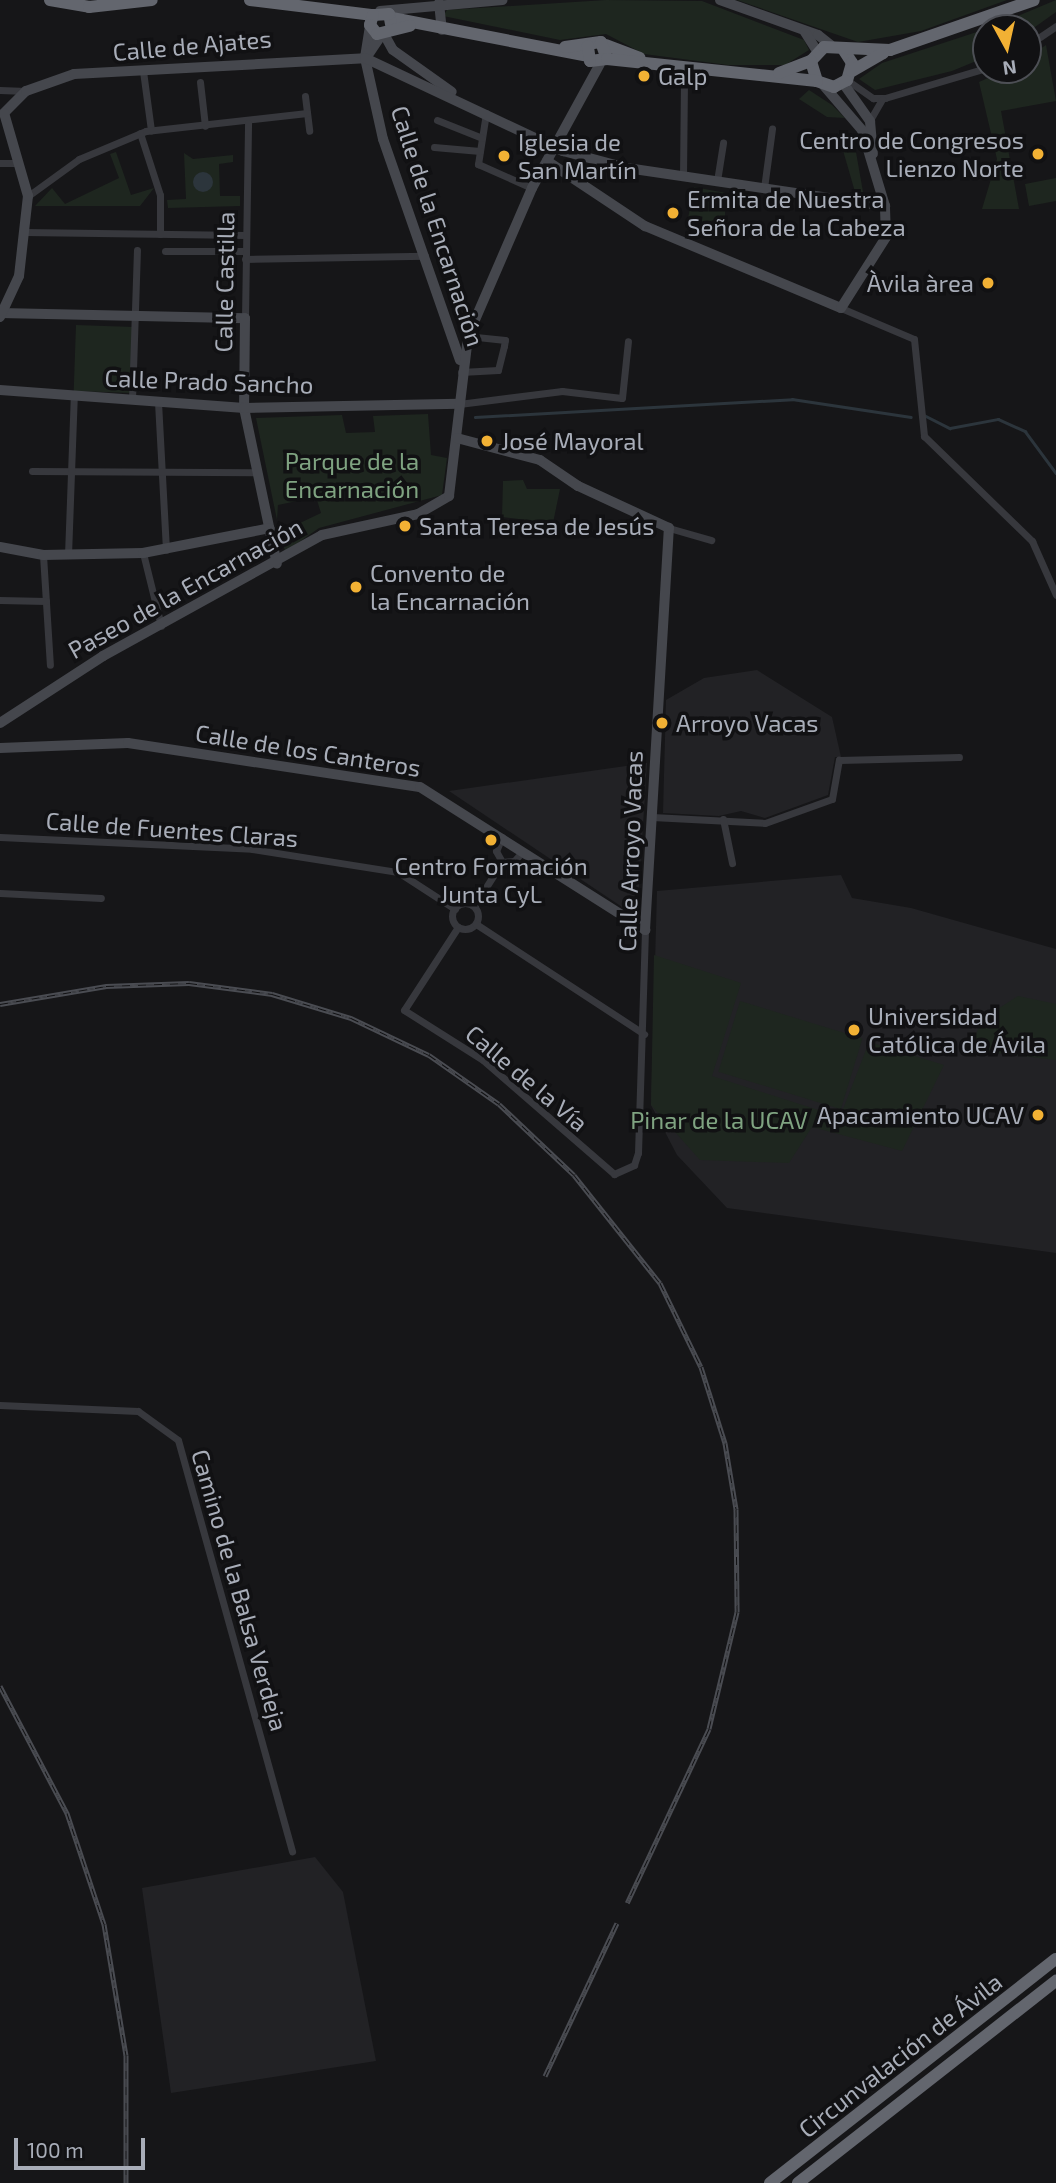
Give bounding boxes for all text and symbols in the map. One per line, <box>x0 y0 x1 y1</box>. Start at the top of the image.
north arrow <box>972 14 1042 84</box>
street label: Calle de Ajates <box>111 24 273 66</box>
text: N <box>1001 56 1018 81</box>
place label: Galp <box>658 62 707 90</box>
marker: Galp <box>636 68 652 84</box>
street label: Calle de la Encarnación <box>385 102 491 350</box>
place label: Centro de Congresos Lienzo Norte <box>799 126 1024 182</box>
place label: Iglesia de San Martín <box>518 128 637 184</box>
marker: Centro de Congresos Lienzo Norte <box>1030 146 1046 162</box>
marker: Iglesia de San Martín <box>496 148 512 164</box>
place label: Ermita de Nuestra Señora de la Cabeza <box>687 185 906 241</box>
marker: Ermita de Nuestra Señora de la Cabeza <box>665 205 681 221</box>
street label: Calle Castilla <box>208 211 240 353</box>
place label: Àvila àrea <box>867 269 974 297</box>
marker: Àvila àrea <box>980 275 996 291</box>
street label: Calle Prado Sancho <box>104 363 314 399</box>
place label: José Mayoral <box>501 427 644 455</box>
marker: José Mayoral <box>479 433 495 449</box>
park label: Parque de la Encarnación <box>285 447 419 503</box>
street label: Paseo de la Encarnación <box>63 512 307 664</box>
place label: Santa Teresa de Jesús <box>419 512 655 540</box>
marker: Santa Teresa de Jesús <box>397 518 413 534</box>
place label: Convento de la Encarnación <box>370 559 530 615</box>
marker: Convento de la Encarnación <box>348 579 364 595</box>
place label: Arroyo Vacas <box>676 709 819 737</box>
marker: Arroyo Vacas <box>654 715 670 731</box>
street label: Calle de los Canteros <box>193 718 423 782</box>
street label: Calle Arroyo Vacas <box>612 749 648 953</box>
street label: Calle de Fuentes Claras <box>45 806 299 852</box>
marker: Centro Formación Junta CyL <box>483 832 499 848</box>
place label: Centro Formación Junta CyL <box>394 852 588 908</box>
place label: Universidad Católica de Ávila <box>868 1002 1046 1058</box>
street label: Calle de la Vía <box>460 1019 594 1137</box>
marker: Universidad Católica de Ávila <box>846 1022 862 1038</box>
place label: Apacamiento UCAV <box>817 1101 1024 1129</box>
park label: Pinar de la UCAV <box>630 1106 808 1134</box>
marker: Apacamiento UCAV <box>1030 1107 1046 1123</box>
street label: Camino de la Balsa Verdeja <box>186 1446 294 1734</box>
street label: Circunvalación de Ávila <box>792 1967 1008 2143</box>
scale bar <box>18 2124 149 2168</box>
text: 100 m <box>27 2137 84 2162</box>

